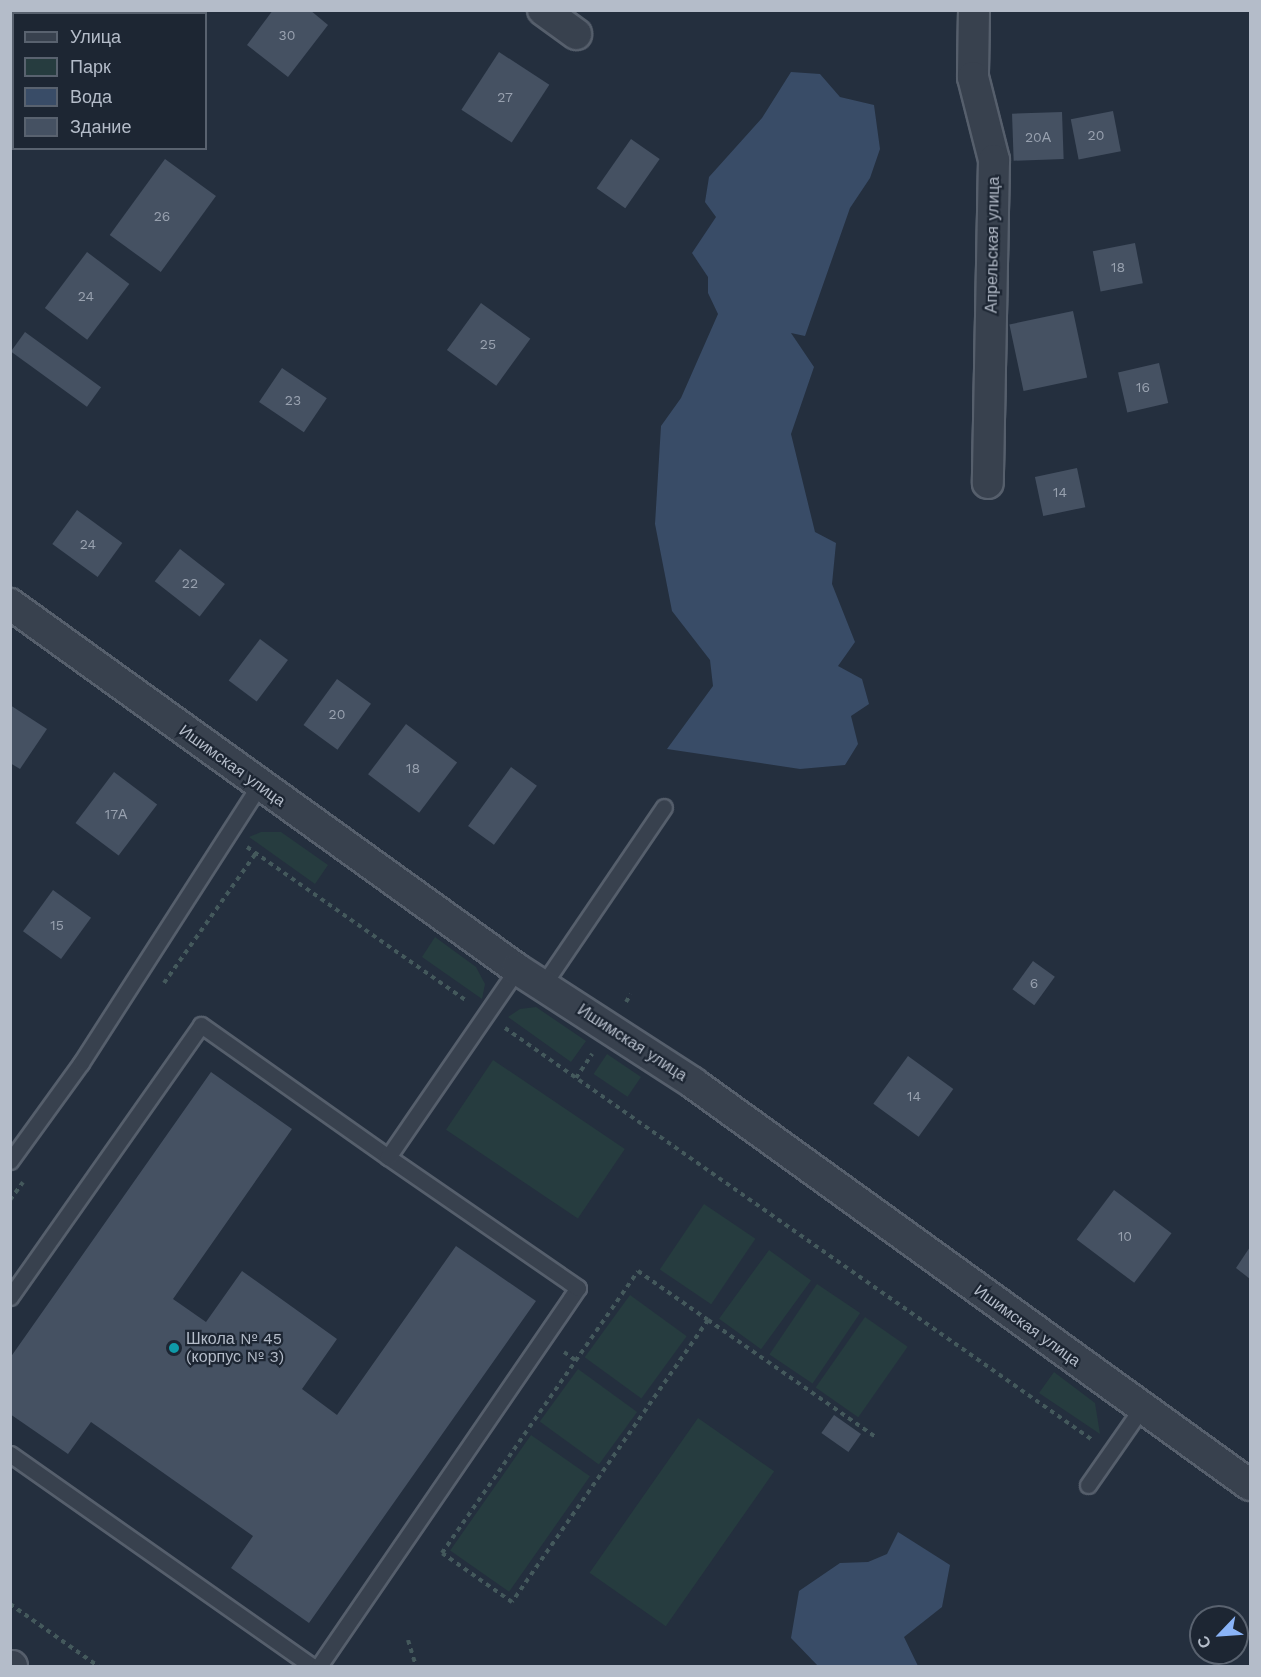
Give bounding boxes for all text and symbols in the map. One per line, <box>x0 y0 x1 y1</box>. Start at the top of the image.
legend <box>12 12 207 150</box>
text: Улица <box>70 26 121 47</box>
house number: 30 <box>279 27 295 43</box>
text: Парк <box>70 56 111 77</box>
text: Вода <box>70 86 112 107</box>
house number: 27 <box>497 89 513 105</box>
text: Здание <box>70 116 131 137</box>
house number: 20 <box>1088 127 1104 143</box>
house number: 20А <box>1025 129 1051 145</box>
street label: Апрельская улица <box>982 177 1004 313</box>
house number: 26 <box>154 208 170 224</box>
house number: 18 <box>1111 259 1125 275</box>
house number: 24 <box>78 288 94 304</box>
house number: 25 <box>480 336 496 352</box>
house number: 16 <box>1136 379 1150 395</box>
house number: 23 <box>285 392 301 408</box>
house number: 14 <box>1053 484 1067 500</box>
house number: 24 <box>80 536 96 552</box>
house number: 22 <box>182 575 198 591</box>
house number: 20 <box>329 706 345 722</box>
street label: Ишимская улица <box>175 721 289 811</box>
house number: 18 <box>406 760 420 776</box>
house number: 17А <box>105 806 127 822</box>
house number: 15 <box>50 917 64 933</box>
house number: 6 <box>1030 975 1038 991</box>
street label: Ишимская улица <box>574 1000 690 1086</box>
house number: 14 <box>907 1088 921 1104</box>
house number: 10 <box>1118 1228 1132 1244</box>
street label: Ишимская улица <box>970 1281 1084 1371</box>
place label: Школа № 45 (корпус № 3) <box>186 1329 284 1367</box>
marker: Школа № 45 (корпус № 3) <box>167 1341 181 1355</box>
north arrow <box>1189 1605 1249 1665</box>
text: С <box>1193 1633 1215 1651</box>

